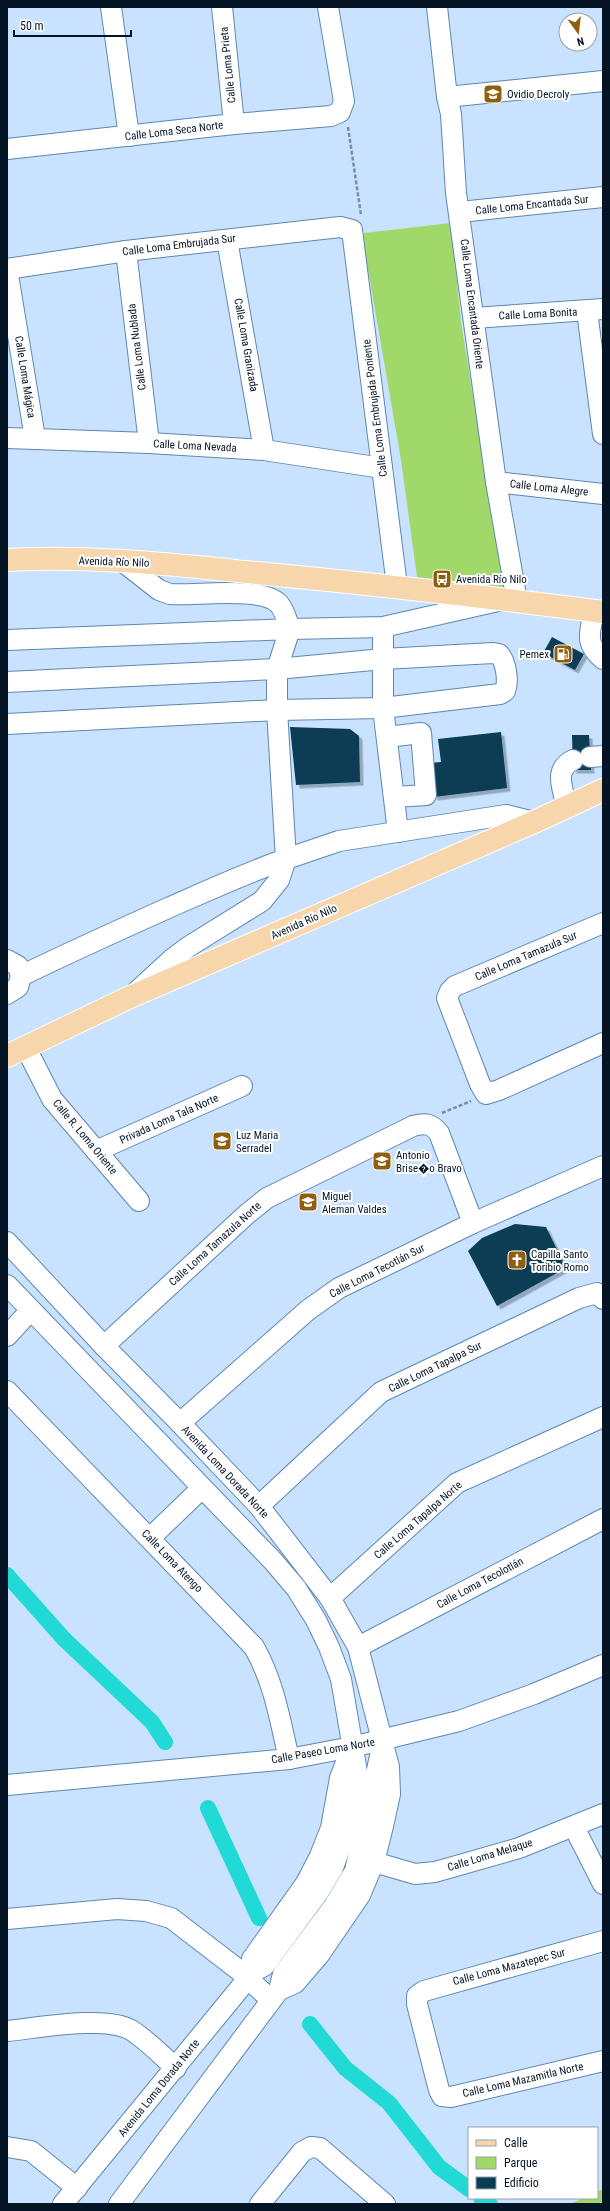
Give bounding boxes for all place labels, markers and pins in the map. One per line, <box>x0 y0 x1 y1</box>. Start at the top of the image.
school or university icon: Ovidio Decroly <box>482 83 504 105</box>
place label: Ovidio Decroly <box>507 88 570 101</box>
bus stop icon: Avenida Río Nilo <box>431 568 453 590</box>
place label: Avenida Río Nilo <box>456 573 527 586</box>
fuel station icon: Pemex <box>552 643 574 665</box>
place label: Pemex <box>520 648 549 661</box>
place label: Luz Maria Serradel <box>236 1129 278 1155</box>
school or university icon: Luz Maria Serradel <box>211 1130 233 1152</box>
place label: Antonio Brise�o Bravo <box>396 1149 462 1175</box>
school or university icon: Antonio Brise�o Bravo <box>371 1150 393 1172</box>
place label: Miguel Aleman Valdes <box>322 1190 387 1216</box>
school or university icon: Miguel Aleman Valdes <box>297 1191 319 1213</box>
place label: Capilla Santo Toribio Romo <box>531 1248 589 1274</box>
church icon: Capilla Santo Toribio Romo <box>506 1249 528 1271</box>

